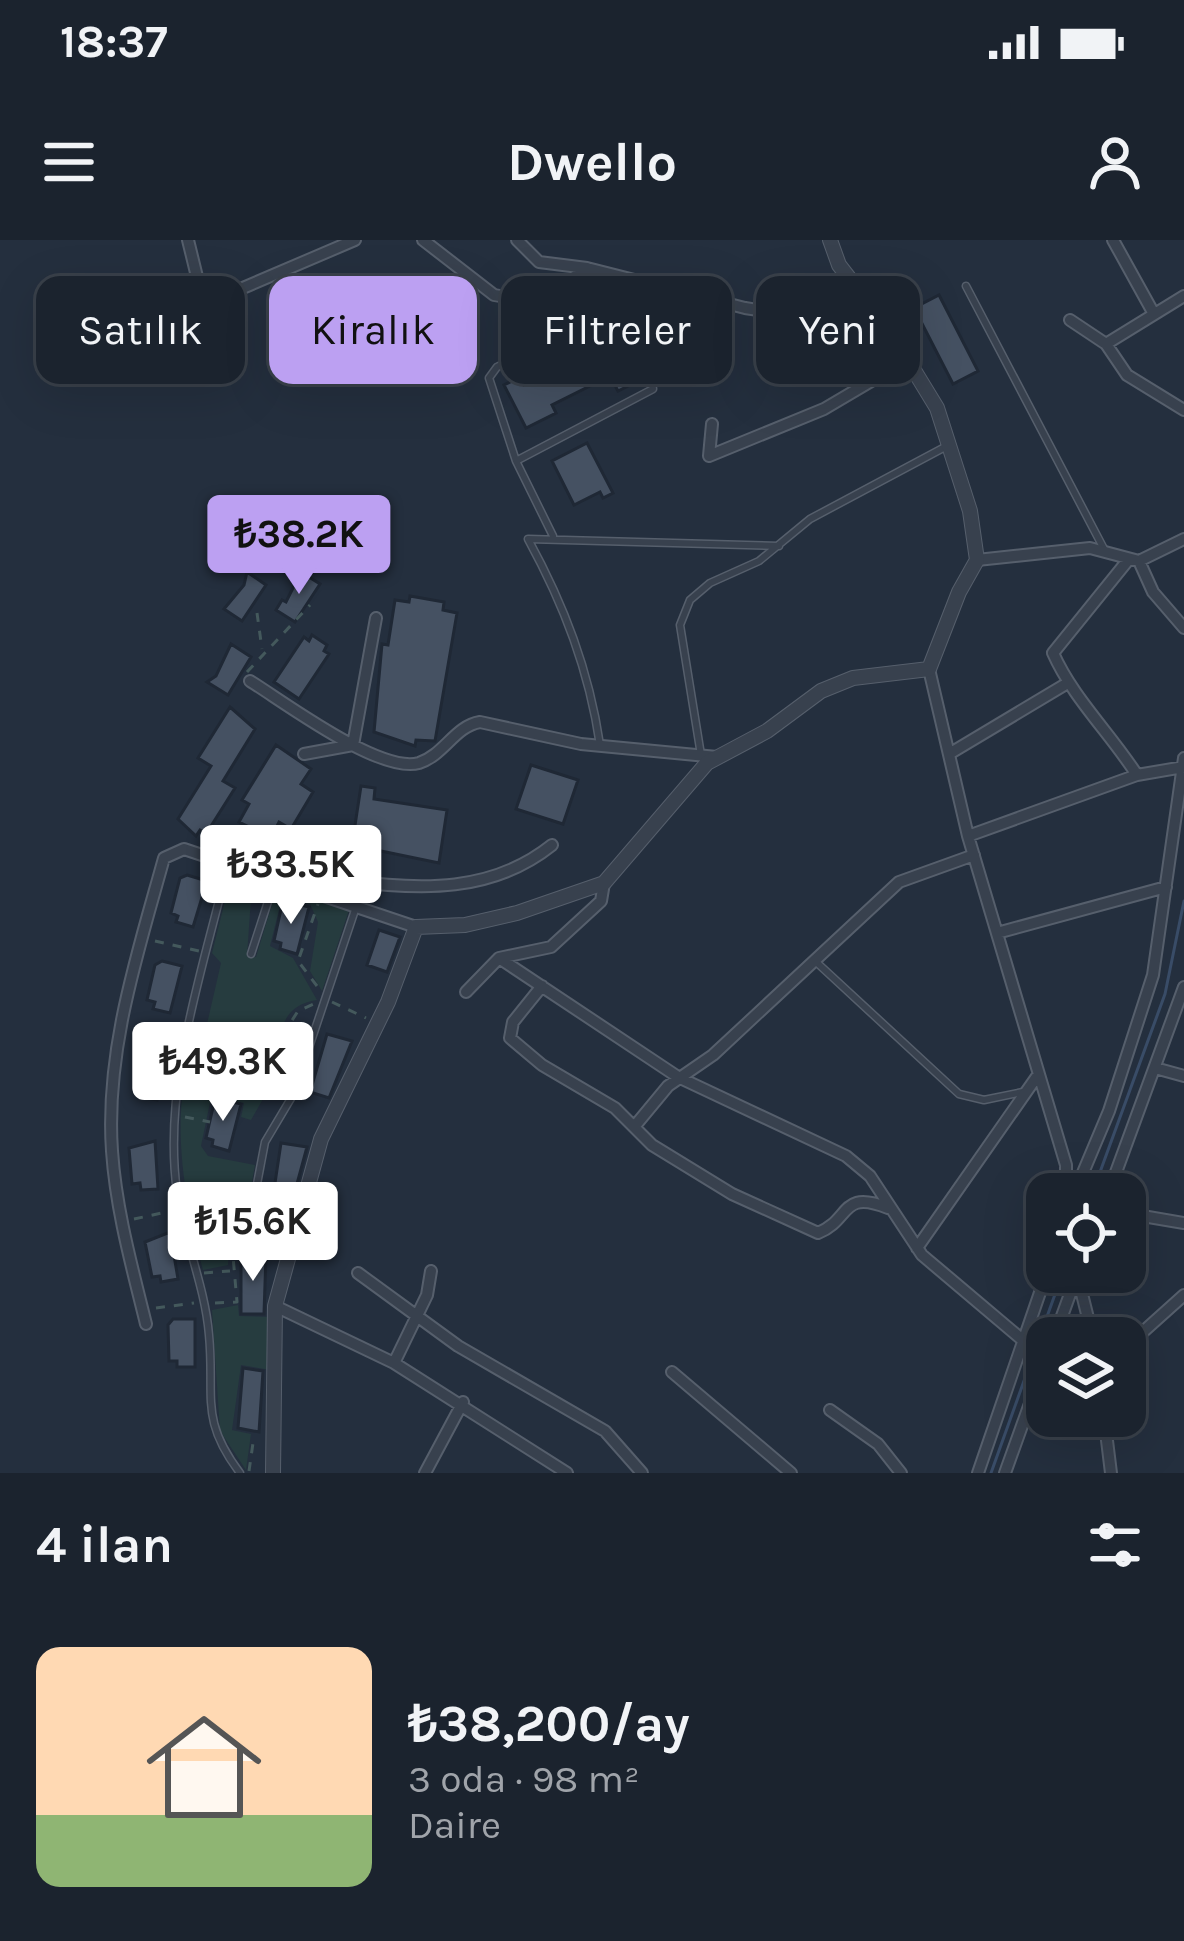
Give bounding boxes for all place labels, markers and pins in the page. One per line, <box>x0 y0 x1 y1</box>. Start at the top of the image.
pin: ₺38.2K <box>201 495 397 597</box>
pin: ₺33.5K <box>193 825 389 927</box>
pin: ₺49.3K <box>125 1022 321 1124</box>
pin: ₺15.6K <box>155 1182 351 1284</box>

